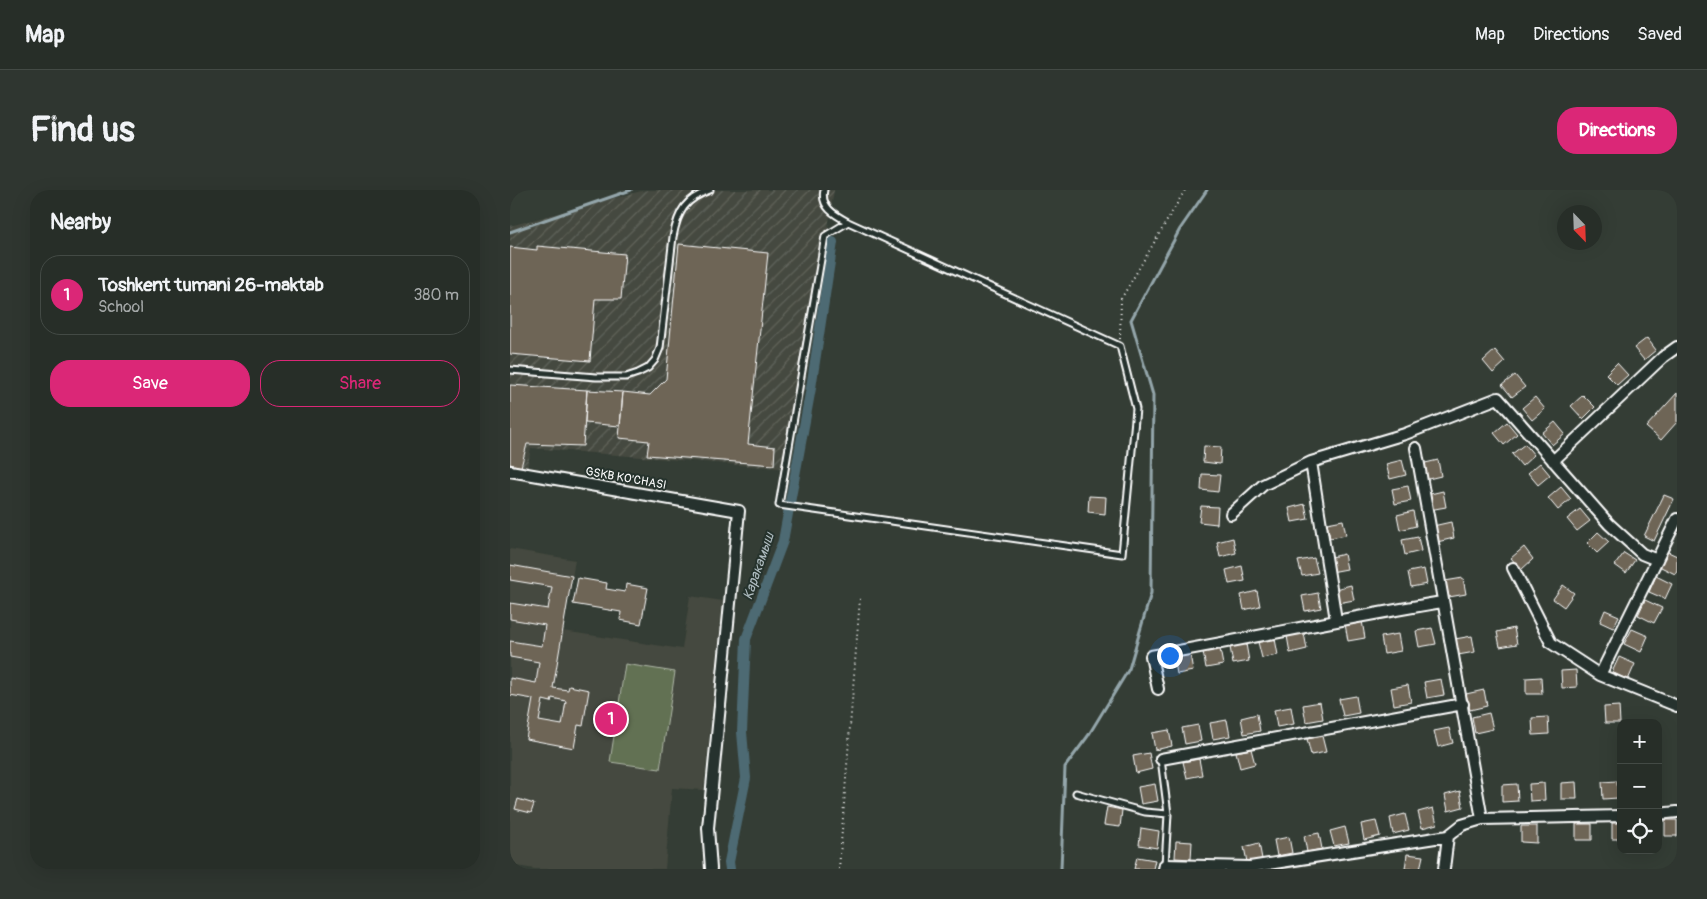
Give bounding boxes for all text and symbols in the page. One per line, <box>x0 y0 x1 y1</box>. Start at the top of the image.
text: Map <box>25 20 65 49</box>
text: Map <box>1475 23 1505 46</box>
text: Directions <box>1533 23 1609 46</box>
text: Saved <box>1637 23 1682 46</box>
button: Directions <box>1557 107 1677 154</box>
text: Find us <box>30 108 135 152</box>
north arrow <box>1557 205 1602 250</box>
text: Nearby <box>50 209 111 236</box>
text: Toshkent tumani 26-maktab <box>98 273 324 297</box>
text: 1 <box>64 285 70 305</box>
text: 380 m <box>413 285 459 305</box>
text: School <box>98 297 144 317</box>
button: Save <box>50 360 250 407</box>
button: Share <box>260 360 460 407</box>
street label: GSKB KO'CHASI <box>584 464 668 493</box>
water label: Каракамыш <box>739 529 778 602</box>
your location <box>1157 643 1183 669</box>
pin: 1 <box>595 700 627 738</box>
map controls <box>1617 719 1662 854</box>
button: + <box>1617 719 1662 764</box>
button: − <box>1617 764 1662 809</box>
button: locate <box>1617 809 1662 854</box>

